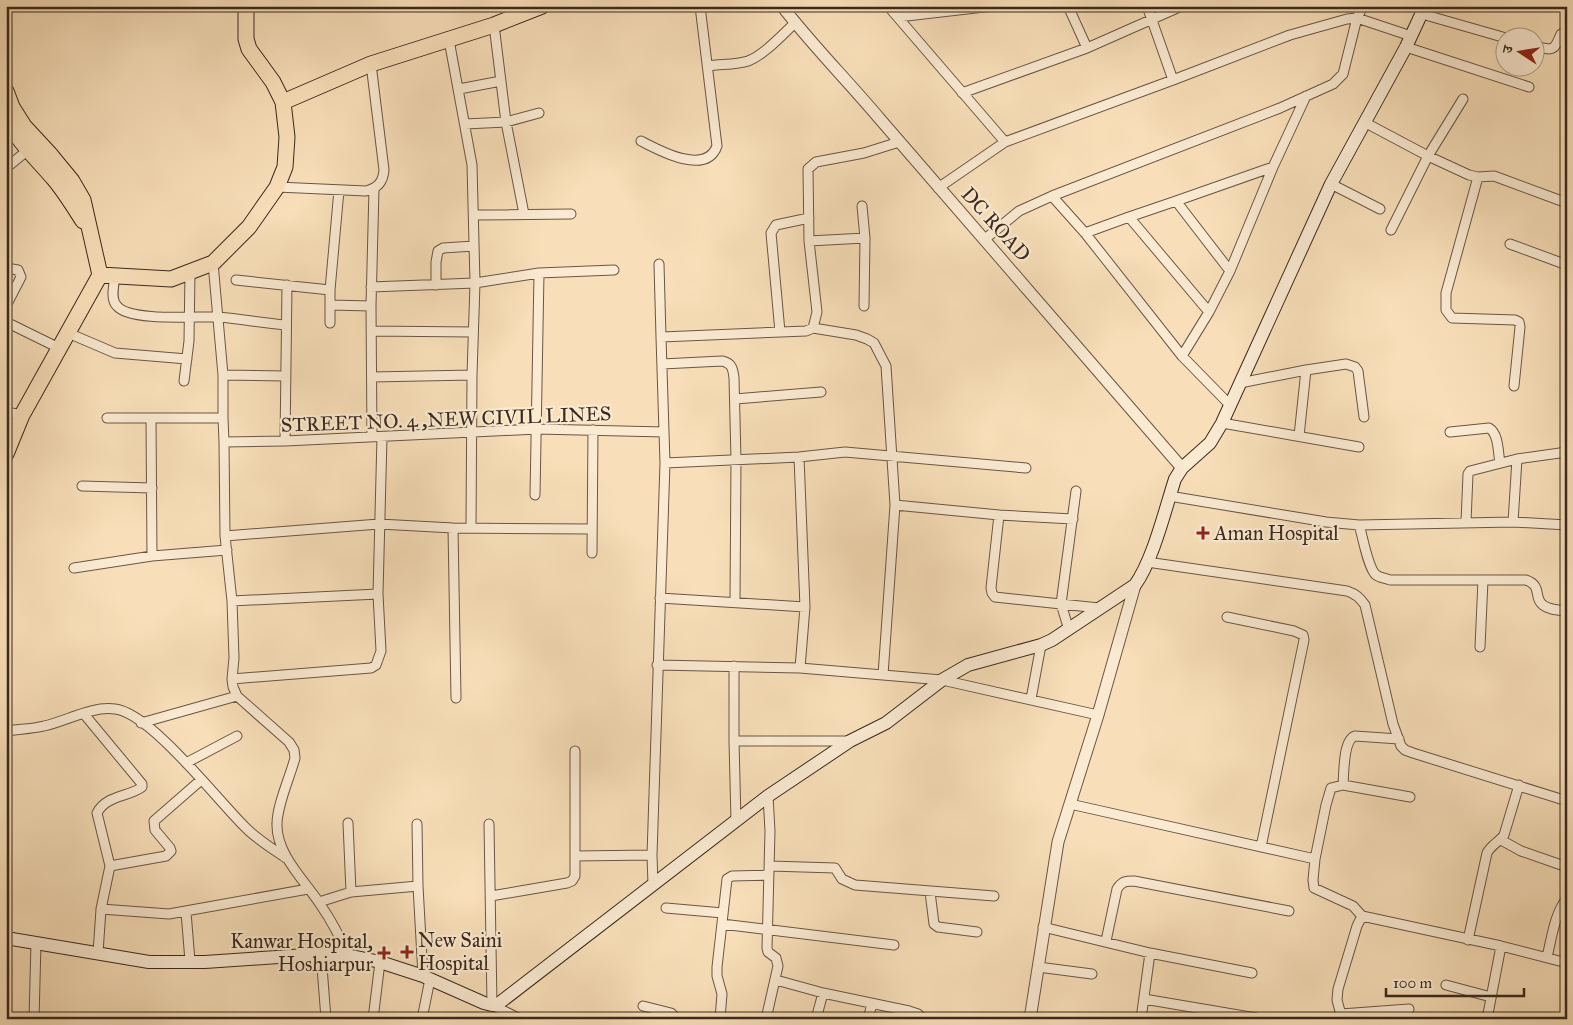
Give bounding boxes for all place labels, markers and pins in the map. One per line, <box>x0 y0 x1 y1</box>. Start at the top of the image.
place label: Aman Hospital <box>1213 521 1339 545</box>
marker: Aman Hospital <box>1196 526 1210 540</box>
place label: New Saini Hospital <box>418 928 503 975</box>
place label: Kanwar Hospital, Hoshiarpur <box>230 929 373 976</box>
marker: New Saini Hospital <box>400 945 414 959</box>
marker: Kanwar Hospital, Hoshiarpur <box>377 946 391 960</box>

